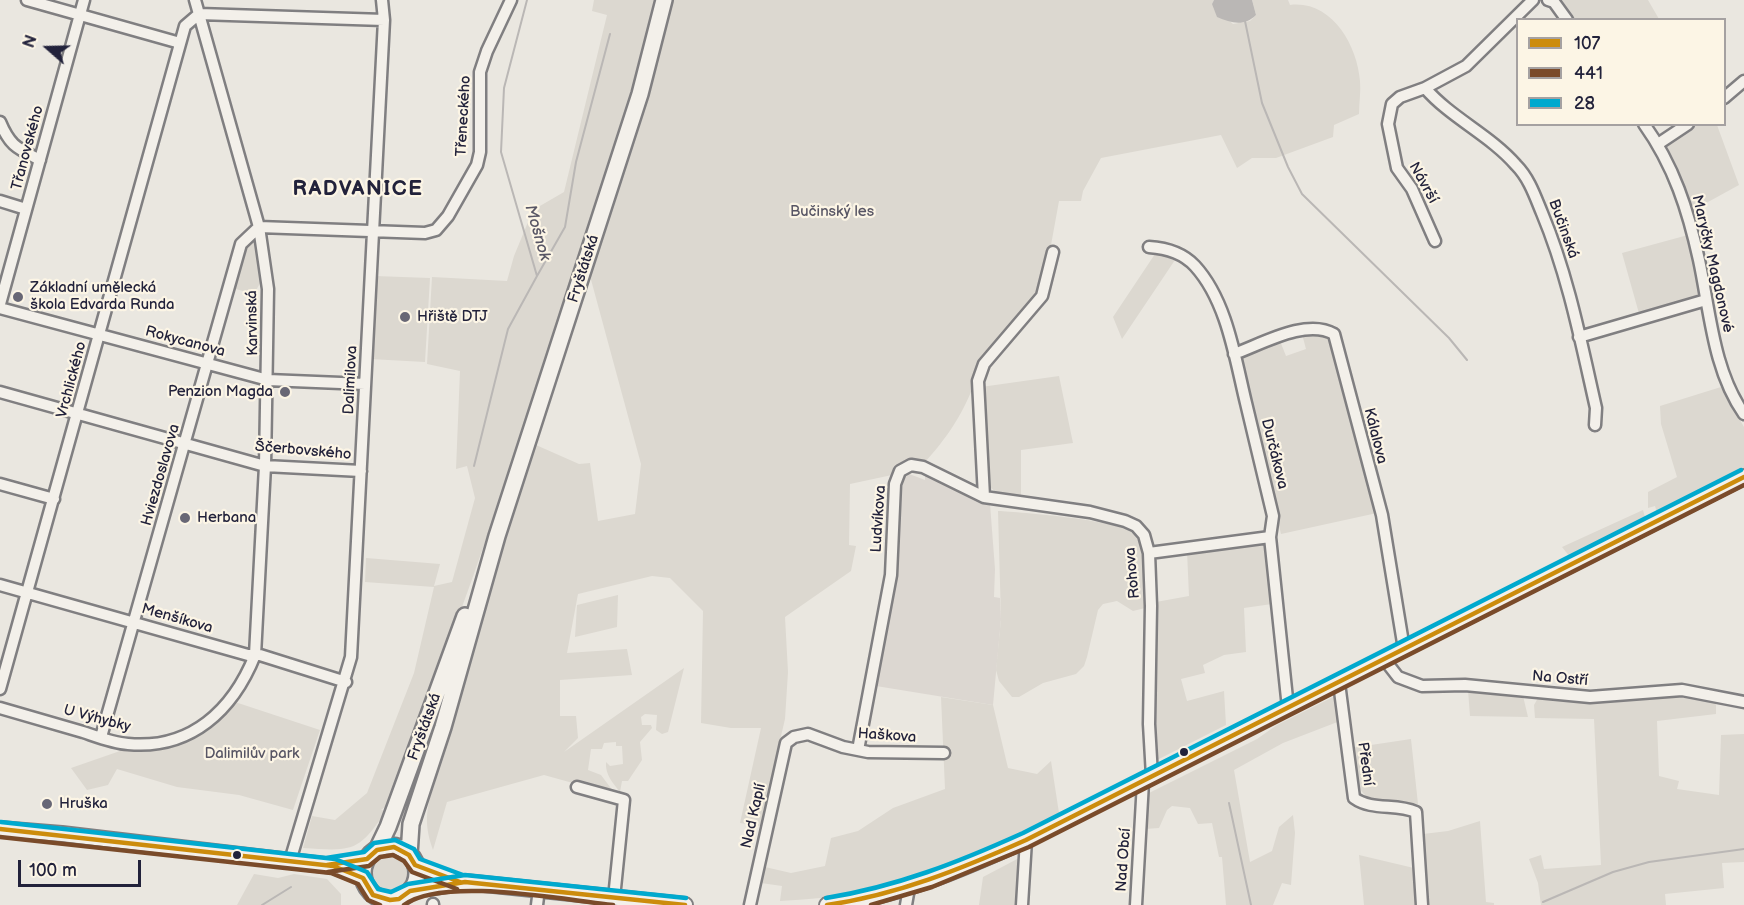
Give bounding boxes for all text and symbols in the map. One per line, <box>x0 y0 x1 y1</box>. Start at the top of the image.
north arrow <box>18 18 78 78</box>
legend <box>1516 18 1726 126</box>
text: N <box>20 33 42 51</box>
text: 107 <box>1574 33 1600 54</box>
text: 441 <box>1574 63 1603 84</box>
street label: Třeneckého <box>453 75 475 157</box>
text: 28 <box>1574 93 1595 114</box>
street label: Třanovského <box>8 104 48 192</box>
street label: Návrší <box>1404 159 1442 207</box>
district label: RADVANICE <box>293 177 423 203</box>
street label: Maryčky Magdonové <box>1687 193 1737 335</box>
street label: Bučinská <box>1544 197 1582 261</box>
water label: Mošnok <box>520 203 554 263</box>
park label: Bučinský les <box>790 203 874 221</box>
street label: Fryštátská <box>565 233 603 305</box>
place label: Základní umělecká škola Edvarda Runda <box>30 279 175 314</box>
marker: Základní umělecká škola Edvarda Runda <box>11 290 25 304</box>
street label: Karvinská <box>243 290 263 356</box>
place label: Hřiště DTJ <box>417 308 488 326</box>
marker: Hřiště DTJ <box>398 310 412 324</box>
street label: Rokycanova <box>143 323 227 361</box>
street label: Vrchlického <box>53 340 91 420</box>
street label: Dalimilova <box>340 345 362 415</box>
place label: Penzion Magda <box>168 383 273 401</box>
marker: Penzion Magda <box>278 385 292 399</box>
street label: Kálalova <box>1359 406 1391 466</box>
street label: Durčákova <box>1257 417 1291 491</box>
street label: Hviezdoslavova <box>138 422 184 528</box>
street label: Ščerbovského <box>254 438 352 464</box>
street label: Ludvíkova <box>868 485 890 553</box>
place label: Herbana <box>197 509 256 527</box>
marker: Herbana <box>178 511 192 525</box>
street label: Rohova <box>1122 547 1144 599</box>
street label: Menšíkova <box>139 600 215 638</box>
street label: Na Ostří <box>1531 668 1589 690</box>
street label: Fryštátská <box>405 691 445 763</box>
street label: U Výhybky <box>61 701 133 737</box>
street label: Haškova <box>857 725 917 747</box>
street label: Přední <box>1353 741 1377 787</box>
park label: Dalimilův park <box>205 745 299 763</box>
unlabelled marker <box>1178 746 1190 758</box>
street label: Nad Kaplí <box>738 782 770 850</box>
place label: Hruška <box>59 795 108 813</box>
marker: Hruška <box>40 797 54 811</box>
street label: Nad Obcí <box>1113 828 1135 892</box>
scale bar <box>21 848 144 886</box>
unlabelled marker <box>231 849 243 861</box>
text: 100 m <box>29 860 77 881</box>

